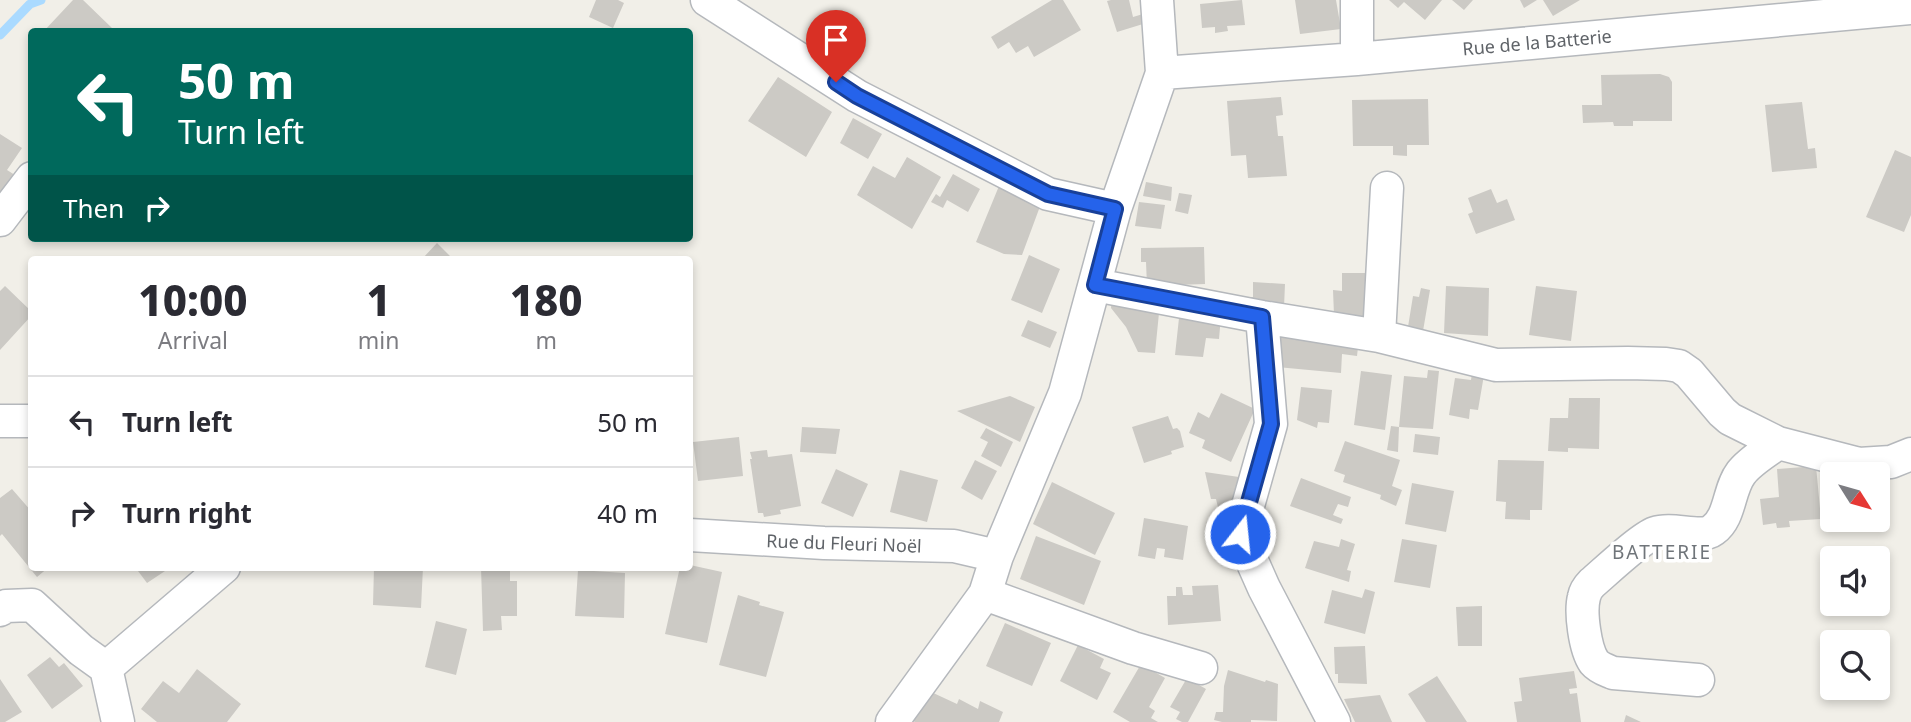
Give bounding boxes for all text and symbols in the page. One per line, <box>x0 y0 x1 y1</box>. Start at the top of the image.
pin <box>806 10 866 82</box>
icon: arrive <box>817 21 855 59</box>
street label: Rue de la Batterie <box>1461 24 1613 60</box>
text: 50 m <box>178 47 295 113</box>
icon: left <box>63 56 154 147</box>
text: Turn left <box>178 110 304 153</box>
icon: right <box>138 189 176 227</box>
text: Then <box>63 190 124 226</box>
text: 10:00 <box>138 271 247 328</box>
text: 1 <box>366 271 391 328</box>
text: 180 <box>510 271 583 328</box>
text: Arrival <box>158 324 228 356</box>
text: min <box>358 324 399 356</box>
text: m <box>535 324 557 356</box>
icon: left <box>63 403 101 441</box>
text: Turn left <box>122 404 233 440</box>
text: 50 m <box>597 404 658 440</box>
north arrow <box>1820 462 1890 532</box>
map controls <box>1820 462 1890 700</box>
icon: right <box>63 494 101 532</box>
text: Turn right <box>122 495 252 531</box>
text: 40 m <box>597 495 658 531</box>
position arrow <box>1203 497 1277 571</box>
street label: Rue du Fleuri Noël <box>766 528 922 558</box>
district label: BATTERIE <box>1612 539 1712 565</box>
button: sound <box>1820 546 1890 616</box>
button: search <box>1820 630 1890 700</box>

